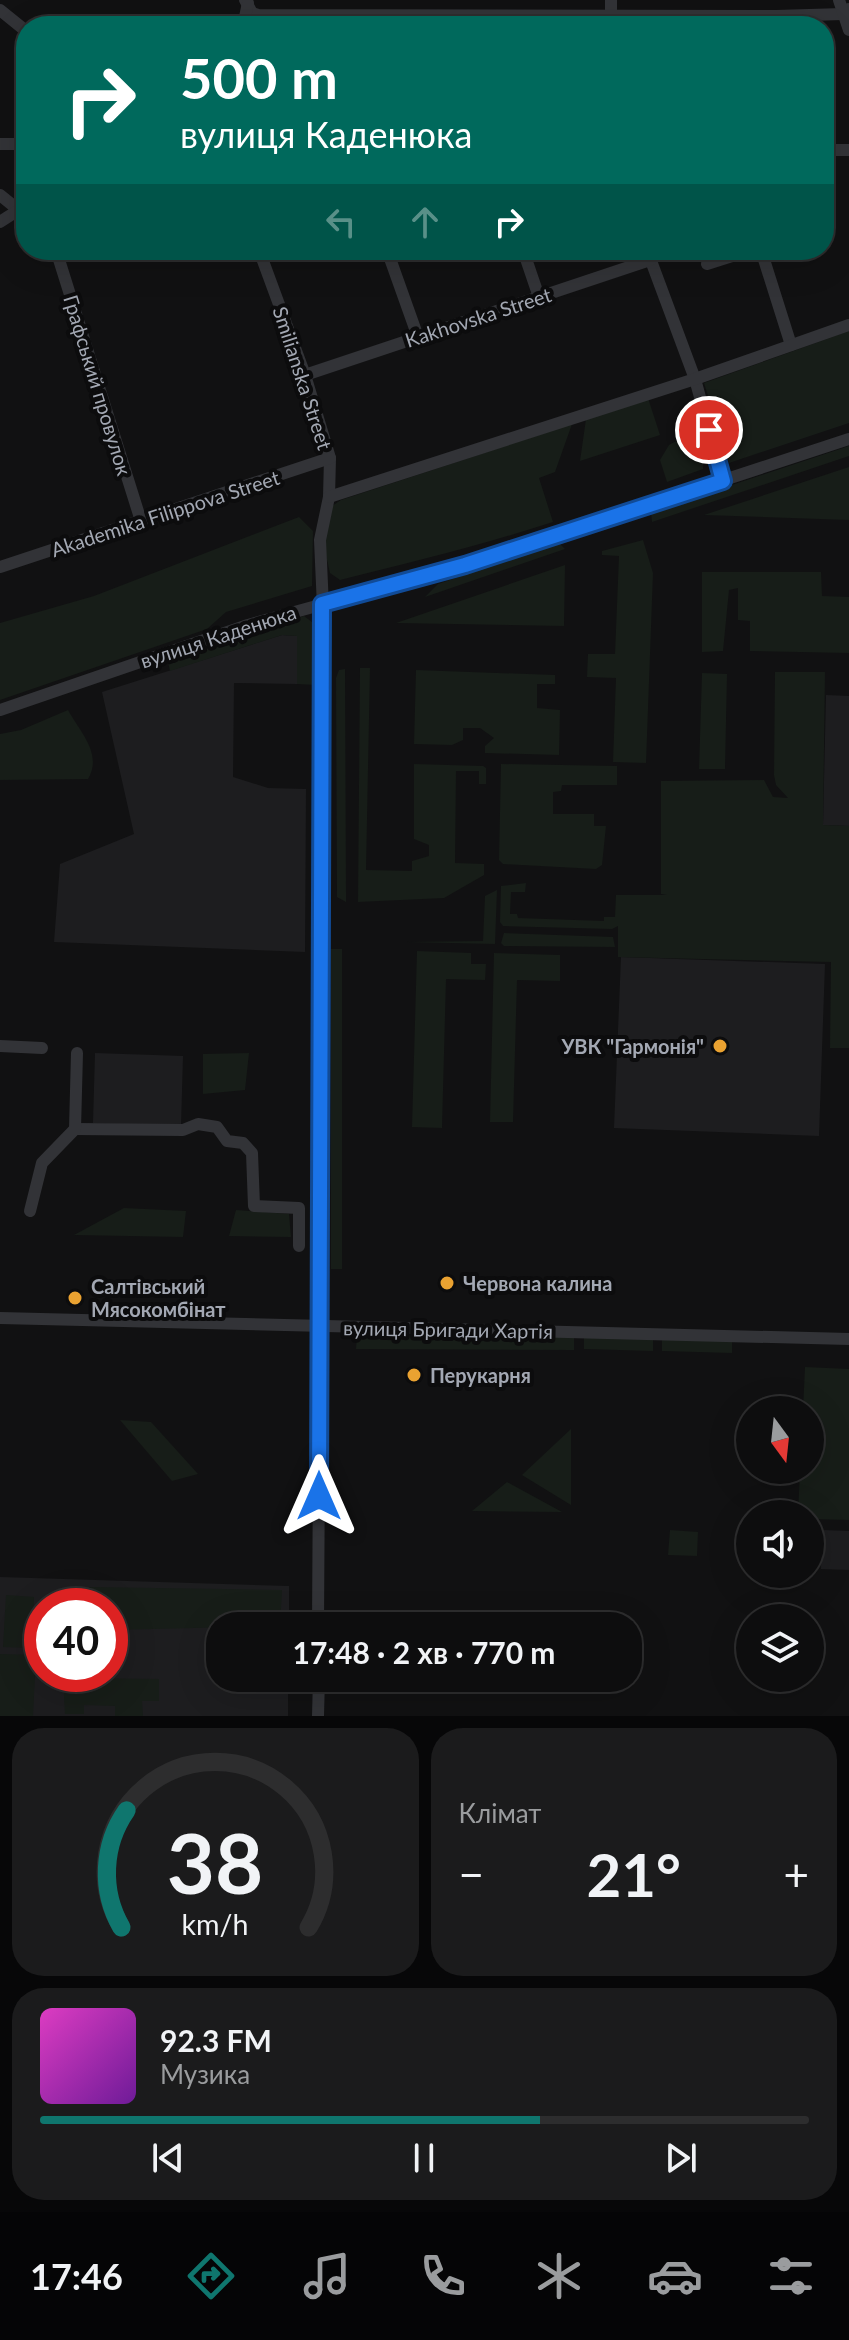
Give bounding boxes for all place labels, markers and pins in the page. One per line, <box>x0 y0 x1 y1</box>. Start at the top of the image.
pin <box>675 396 743 464</box>
place label: УВК "Гармонія" <box>560 1034 704 1058</box>
marker: УВК "Гармонія" <box>711 1037 729 1055</box>
place label: Червона калина <box>463 1271 612 1295</box>
place label: Салтівський Мясокомбінат <box>91 1274 226 1321</box>
marker: Червона калина <box>438 1274 456 1292</box>
marker: Салтівський Мясокомбінат <box>66 1289 84 1307</box>
place label: Перукарня <box>430 1363 531 1387</box>
marker: Перукарня <box>405 1366 423 1384</box>

